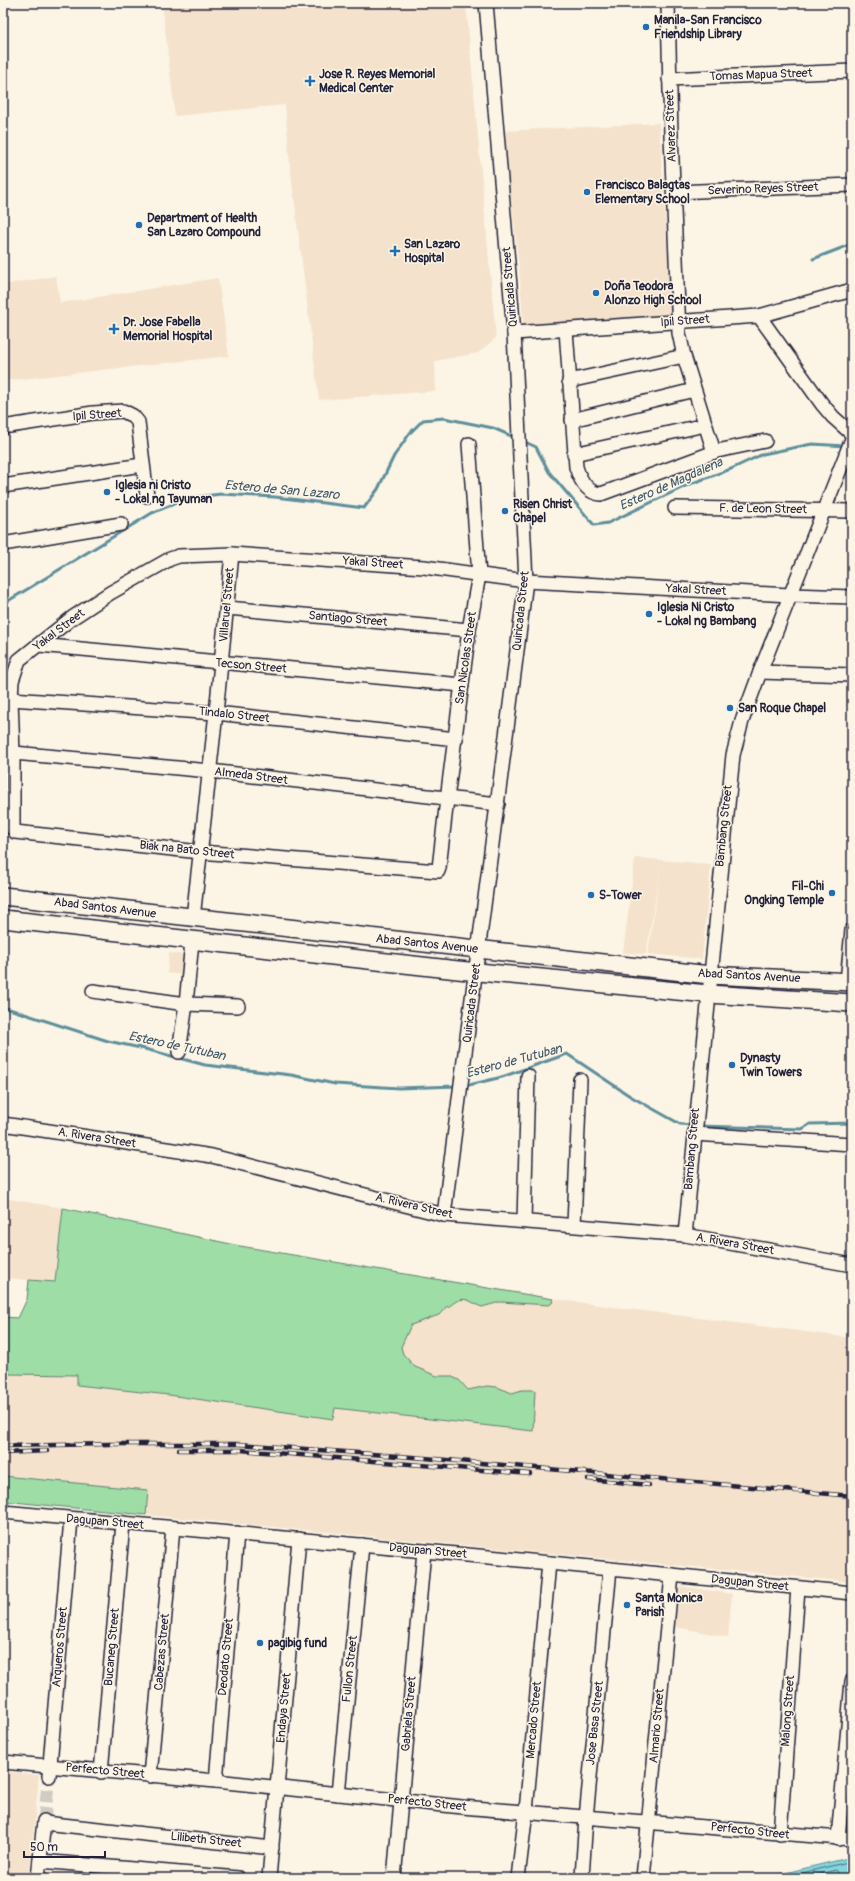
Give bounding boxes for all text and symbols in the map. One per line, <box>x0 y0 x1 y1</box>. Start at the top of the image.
place label: Manila-San Francisco Friendship Library <box>654 13 762 42</box>
marker: Manila-San Francisco Friendship Library <box>641 22 651 32</box>
street label: Tomas Mapua Street <box>709 66 813 84</box>
place label: Jose R. Reyes Memorial Medical Center <box>319 67 436 96</box>
marker: Jose R. Reyes Memorial Medical Center <box>304 75 316 87</box>
street label: Alvarez Street <box>662 89 680 163</box>
place label: Francisco Balagtas Elementary School <box>595 178 691 207</box>
street label: Severino Reyes Street <box>707 180 819 198</box>
marker: Francisco Balagtas Elementary School <box>582 187 592 197</box>
place label: Department of Health San Lazaro Compound <box>147 211 261 240</box>
marker: Department of Health San Lazaro Compound <box>134 220 144 230</box>
place label: San Lazaro Hospital <box>404 237 461 266</box>
marker: San Lazaro Hospital <box>389 245 401 257</box>
street label: Quiricada Street <box>499 246 521 328</box>
place label: Doña Teodora Alonzo High School <box>604 279 702 308</box>
marker: Doña Teodora Alonzo High School <box>591 288 601 298</box>
street label: Ipil Street <box>660 312 710 330</box>
place label: Dr. Jose Fabella Memorial Hospital <box>123 315 213 344</box>
marker: Dr. Jose Fabella Memorial Hospital <box>108 323 120 335</box>
street label: Ipil Street <box>72 406 122 424</box>
water label: Estero de Magdalena <box>617 454 726 514</box>
water label: Estero de San Lazaro <box>224 477 341 503</box>
place label: Iglesia ni Cristo - Lokal ng Tayuman <box>115 478 213 507</box>
marker: Iglesia ni Cristo - Lokal ng Tayuman <box>102 487 112 497</box>
place label: Risen Christ Chapel <box>513 497 573 526</box>
street label: F. de Leon Street <box>719 501 807 517</box>
marker: Risen Christ Chapel <box>500 506 510 516</box>
street label: Yakal Street <box>341 553 404 573</box>
street label: Villaruel Street <box>216 567 238 643</box>
street label: Quiricada Street <box>509 570 533 652</box>
street label: Yakal Street <box>664 581 727 599</box>
place label: Iglesia Ni Cristo - Lokal ng Bambang <box>657 600 756 629</box>
street label: Yakal Street <box>29 606 88 655</box>
street label: Santiago Street <box>308 608 388 630</box>
marker: Iglesia Ni Cristo - Lokal ng Bambang <box>644 609 654 619</box>
street label: San Nicolas Street <box>452 611 480 705</box>
street label: Tecson Street <box>215 655 287 677</box>
place label: San Roque Chapel <box>738 701 826 716</box>
marker: San Roque Chapel <box>725 703 735 713</box>
street label: Tindalo Street <box>198 704 270 726</box>
street label: Almeda Street <box>213 764 289 788</box>
street label: Bambang Street <box>712 784 736 868</box>
street label: Biak na Bato Street <box>139 838 235 862</box>
place label: Fil-Chi Ongking Temple <box>744 879 825 908</box>
place label: S-Tower <box>599 888 643 903</box>
marker: Fil-Chi Ongking Temple <box>827 888 837 898</box>
marker: S-Tower <box>586 890 596 900</box>
street label: Abad Santos Avenue <box>53 894 157 922</box>
street label: Abad Santos Avenue <box>375 931 479 957</box>
street label: Quiricada Street <box>460 962 484 1044</box>
street label: Abad Santos Avenue <box>697 966 801 986</box>
water label: Estero de Tutuban <box>127 1028 228 1064</box>
water label: Estero de Tutuban <box>464 1040 564 1081</box>
place label: Dynasty Twin Towers <box>739 1051 803 1080</box>
marker: Dynasty Twin Towers <box>727 1060 737 1070</box>
street label: Bambang Street <box>681 1107 703 1191</box>
street label: A. Rivera Street <box>57 1124 137 1152</box>
street label: A. Rivera Street <box>374 1190 454 1222</box>
street label: A. Rivera Street <box>695 1230 775 1258</box>
street label: Dagupan Street <box>65 1511 145 1533</box>
street label: Dagupan Street <box>388 1540 468 1562</box>
street label: Dagupan Street <box>710 1571 790 1595</box>
place label: Santa Monica Parish <box>635 1591 703 1620</box>
marker: Santa Monica Parish <box>622 1600 632 1610</box>
street label: Arqueros Street <box>49 1606 71 1688</box>
street label: Bucaneg Street <box>101 1607 123 1687</box>
street label: Cabezas Street <box>151 1613 173 1691</box>
street label: Deodato Street <box>215 1618 237 1696</box>
street label: Fullon Street <box>339 1635 361 1703</box>
place label: pagibig fund <box>268 1636 327 1651</box>
marker: pagibig fund <box>255 1638 265 1648</box>
street label: Endaya Street <box>273 1672 295 1744</box>
street label: Malong Street <box>778 1675 798 1747</box>
street label: Gabriela Street <box>398 1676 420 1752</box>
street label: Mercado Street <box>523 1680 545 1759</box>
street label: Jose Basa Street <box>583 1680 607 1766</box>
street label: Almario Street <box>646 1688 668 1764</box>
street label: Perfecto Street <box>65 1760 145 1782</box>
street label: Perfecto Street <box>387 1791 467 1815</box>
street label: Perfecto Street <box>710 1819 790 1843</box>
street label: Lilibeth Street <box>170 1829 242 1851</box>
scale bar <box>24 1833 105 1859</box>
text: 50 m <box>30 1840 58 1855</box>

